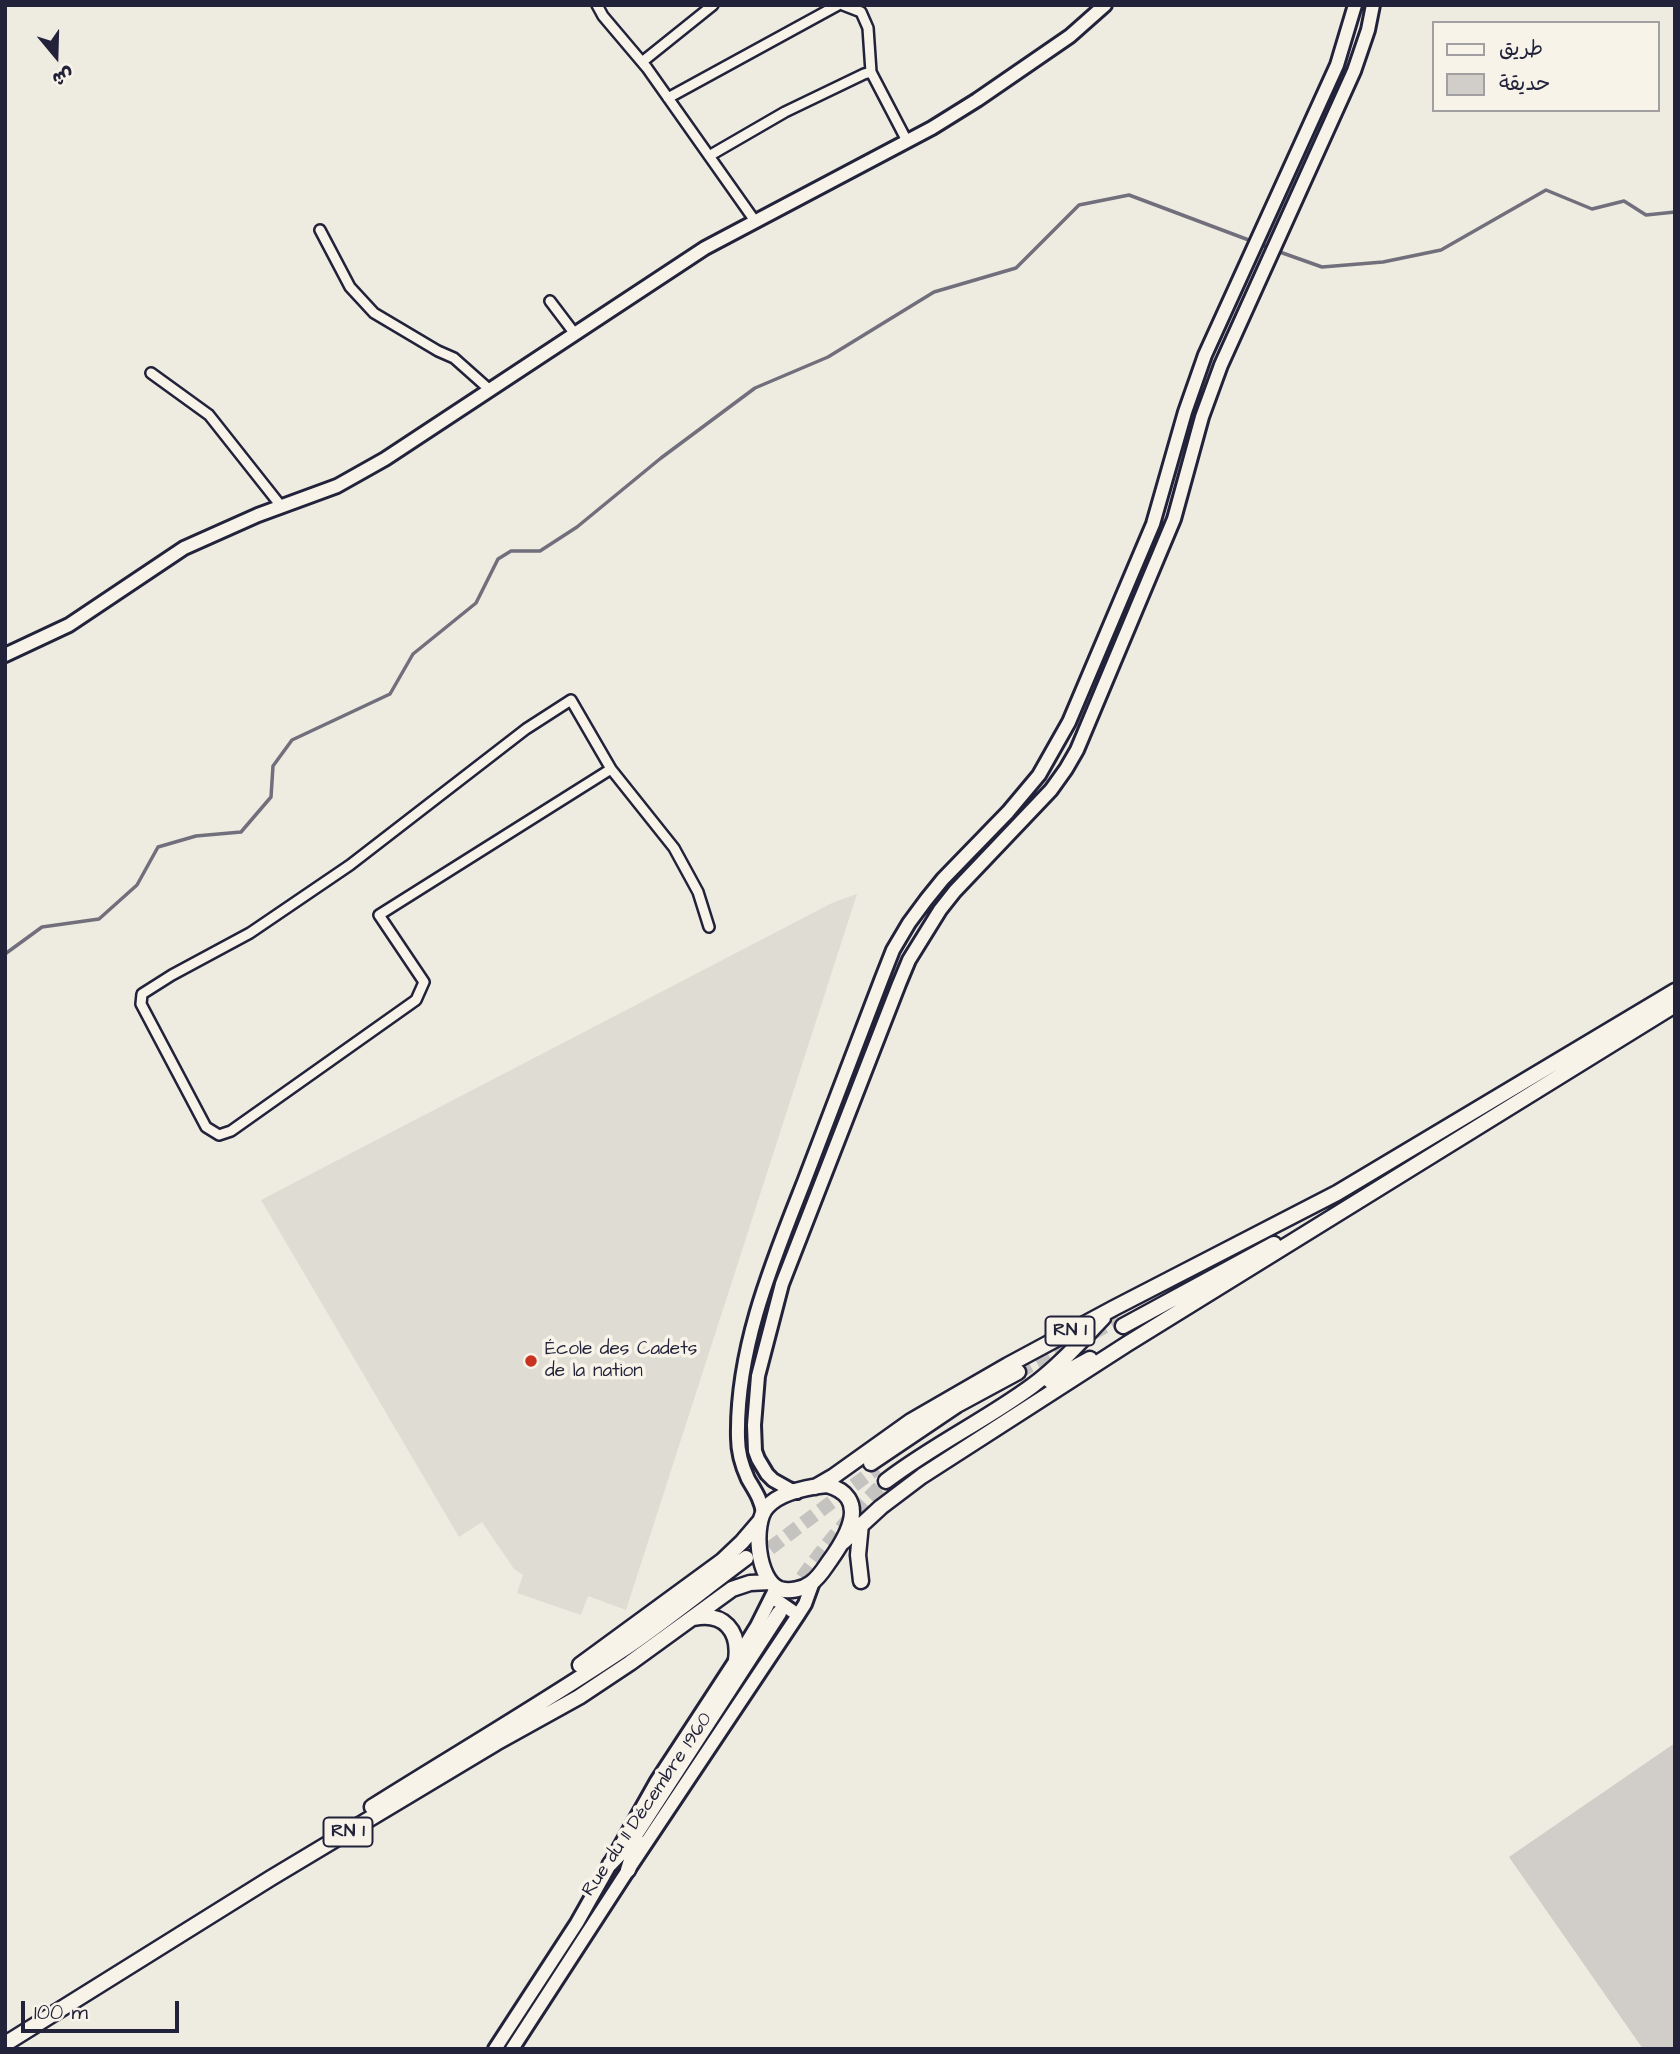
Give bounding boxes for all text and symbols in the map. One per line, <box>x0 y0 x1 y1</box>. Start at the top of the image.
north arrow <box>21 21 91 91</box>
legend <box>1432 21 1659 112</box>
text: طريق <box>1499 34 1543 63</box>
text: ش <box>49 60 77 92</box>
text: حديقة <box>1499 69 1550 98</box>
road number: RN 1 <box>1046 1316 1094 1346</box>
place label: École des Cadets de la nation <box>545 1339 697 1383</box>
marker: École des Cadets de la nation <box>523 1353 539 1369</box>
street label: Rue du 11 Décembre 1960 <box>578 1709 718 1901</box>
road number: RN 1 <box>324 1818 372 1846</box>
scale bar <box>24 1988 182 2032</box>
text: 100 m <box>34 1998 88 2027</box>

